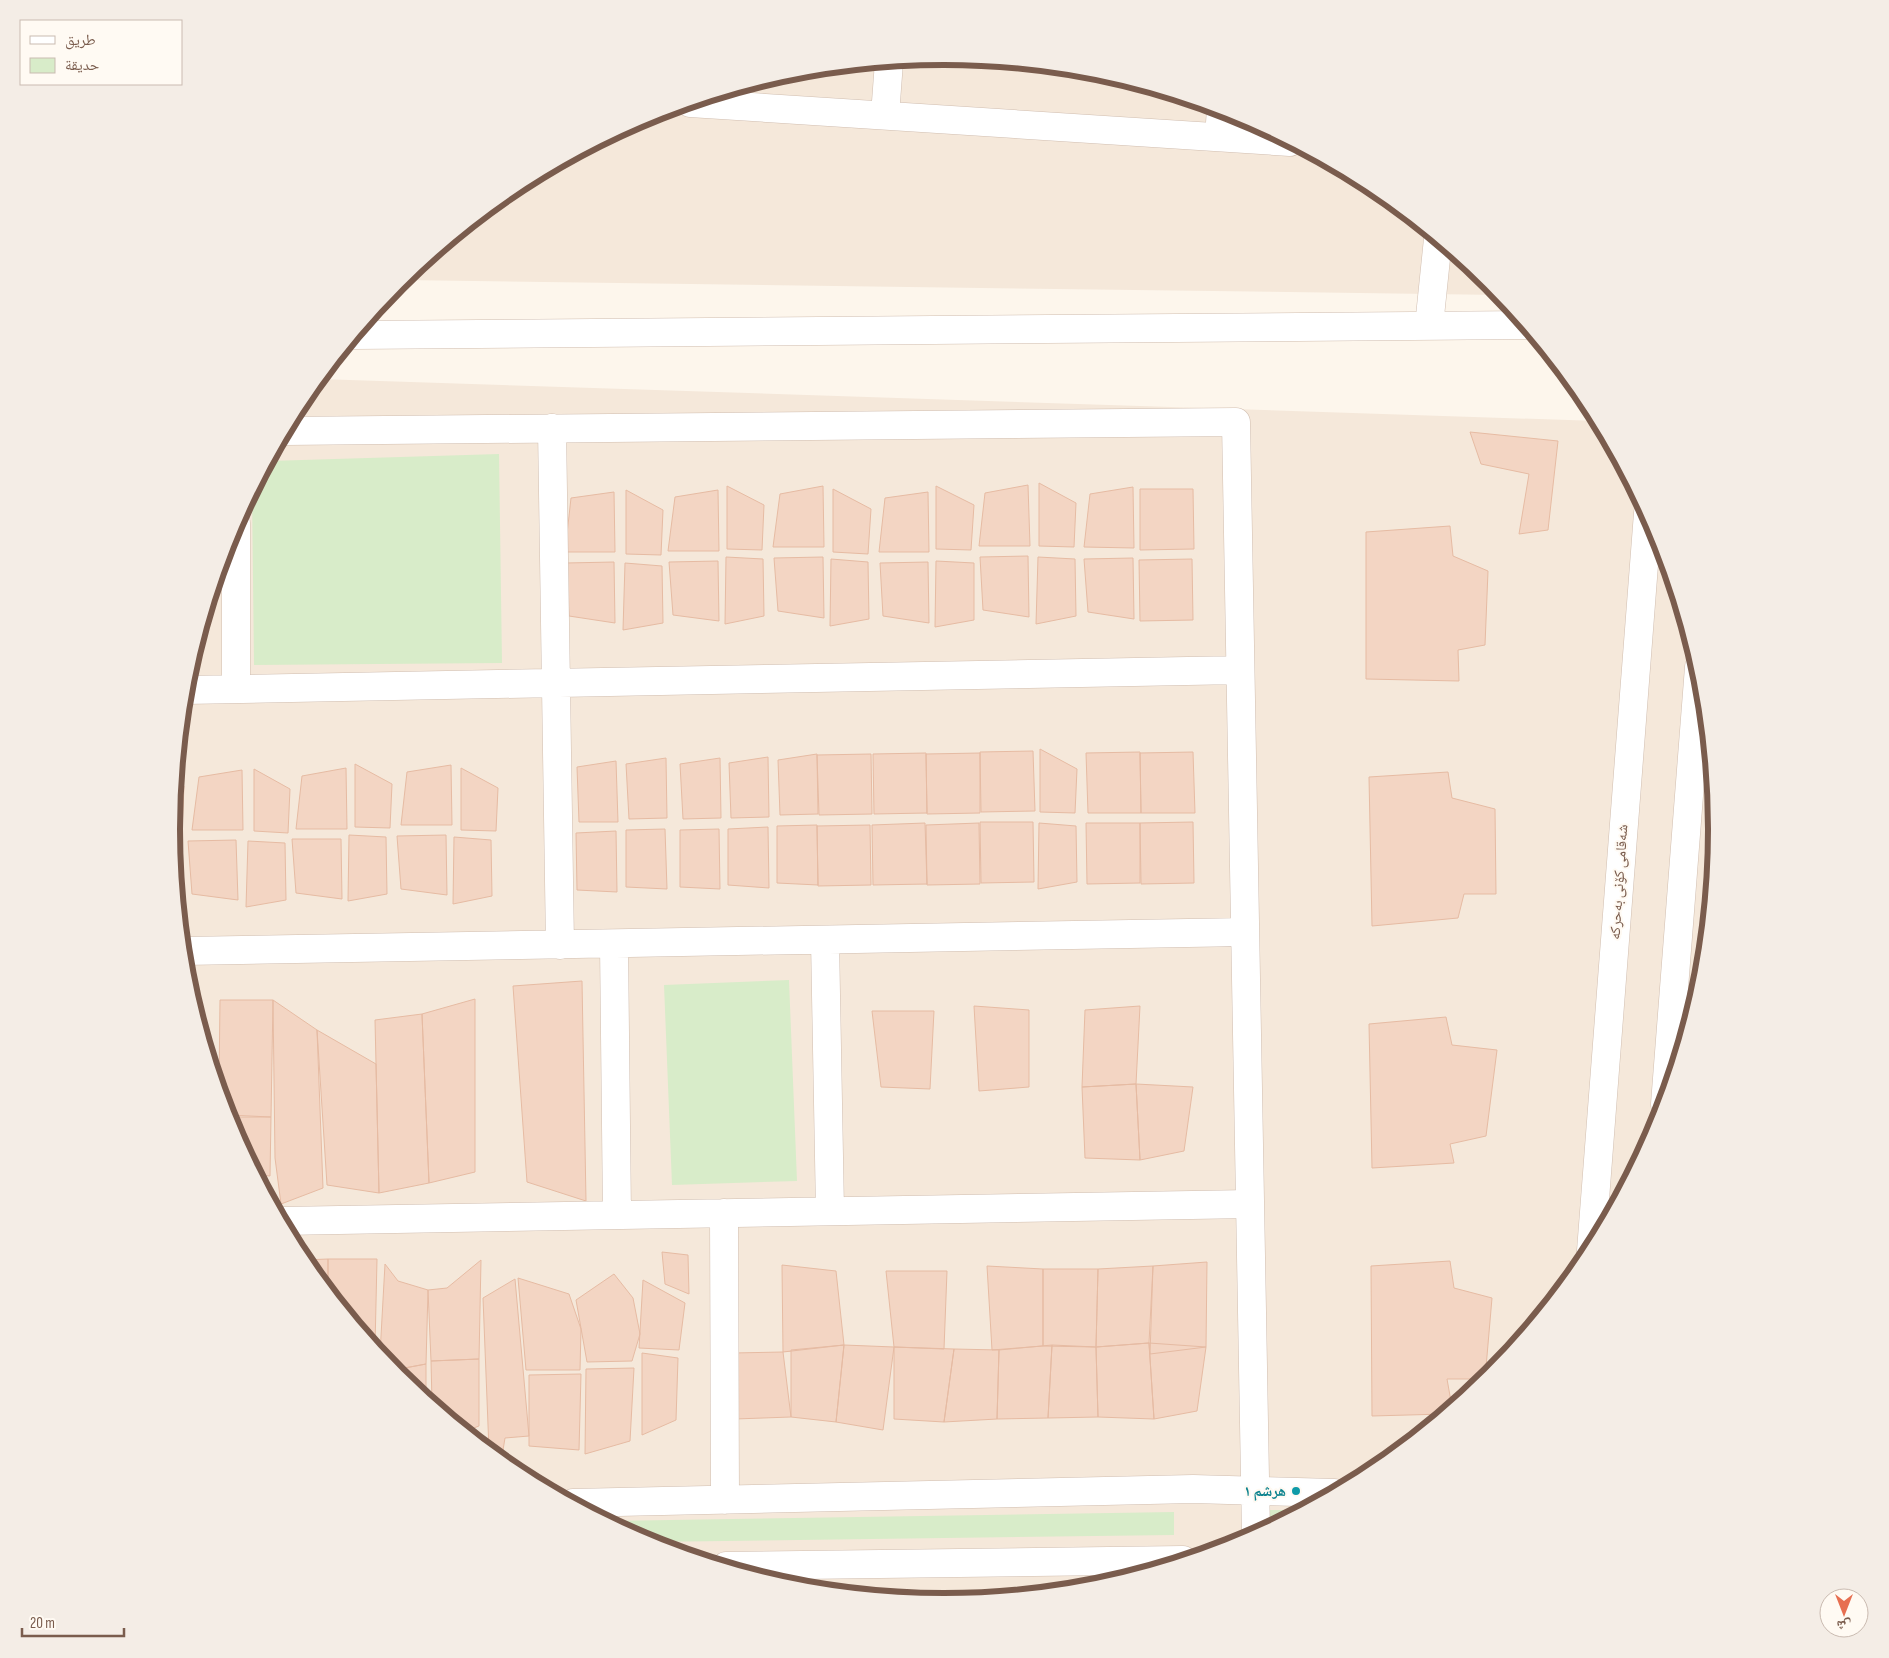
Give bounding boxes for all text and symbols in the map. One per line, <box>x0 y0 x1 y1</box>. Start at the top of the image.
legend <box>20 20 182 85</box>
text: طريق <box>65 31 96 50</box>
text: حديقة <box>65 56 100 75</box>
street label: شەقامی کۆنی بەحرکە <box>1605 823 1633 940</box>
place label: هرشم ١ <box>1244 1482 1286 1501</box>
marker: هرشم ١ <box>1290 1485 1302 1497</box>
north arrow <box>1819 1588 1869 1638</box>
scale bar <box>22 1606 125 1638</box>
text: 20 m <box>30 1614 55 1633</box>
text: ش <box>1836 1617 1851 1634</box>

